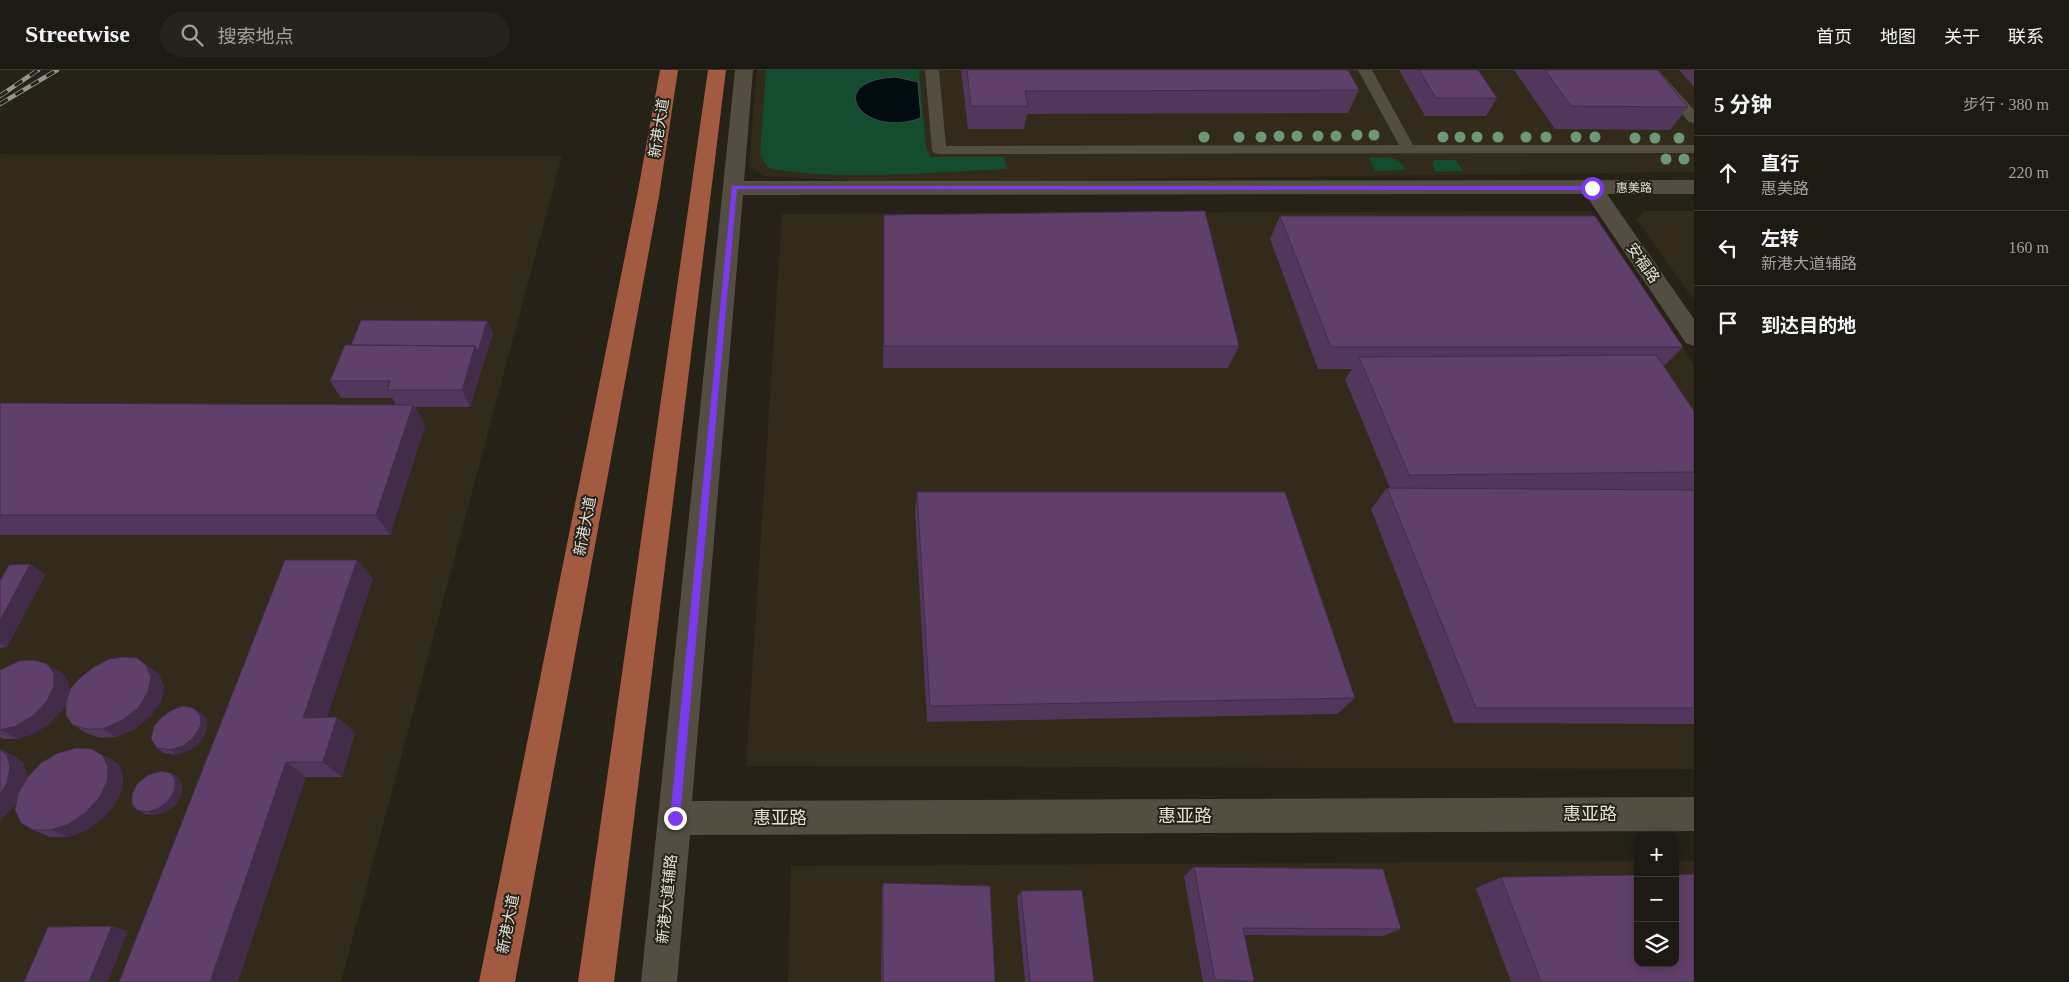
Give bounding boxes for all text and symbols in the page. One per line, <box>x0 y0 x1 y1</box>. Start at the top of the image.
search box <box>160 12 510 57</box>
text: Streetwise <box>25 21 130 47</box>
icon: search <box>178 21 206 49</box>
text: 搜索地点 <box>218 26 294 47</box>
text: 首页 <box>1816 27 1852 47</box>
text: 地图 <box>1880 27 1916 47</box>
text: 关于 <box>1944 27 1980 47</box>
text: 联系 <box>2008 27 2044 47</box>
text: 5 分钟 <box>1714 93 1772 117</box>
text: 步行 · 380 m <box>1963 96 2049 113</box>
street label: 新港大道 <box>646 97 672 159</box>
text: 直行 <box>1761 153 1799 174</box>
icon: ahead <box>1714 159 1742 187</box>
text: 220 m <box>2009 164 2049 181</box>
route start <box>1581 177 1604 200</box>
text: 惠美路 <box>1761 180 1809 197</box>
street label: 惠美路 <box>1616 181 1652 195</box>
text: 左转 <box>1761 228 1799 249</box>
icon: left <box>1714 234 1742 262</box>
text: 160 m <box>2009 239 2049 256</box>
street label: 安福路 <box>1624 240 1662 286</box>
text: 新港大道辅路 <box>1761 255 1857 272</box>
icon: arrive <box>1714 309 1742 337</box>
text: 到达目的地 <box>1761 315 1856 336</box>
street label: 新港大道 <box>571 495 599 557</box>
street label: 惠亚路 <box>1563 804 1617 824</box>
street label: 惠亚路 <box>1158 806 1212 826</box>
route end <box>664 807 687 830</box>
street label: 惠亚路 <box>753 808 807 828</box>
map controls <box>1634 832 1679 967</box>
button: + <box>1634 832 1679 877</box>
street label: 新港大道辅路 <box>654 853 680 945</box>
button: − <box>1634 877 1679 922</box>
street label: 新港大道 <box>494 893 522 955</box>
button: layers <box>1634 922 1679 967</box>

